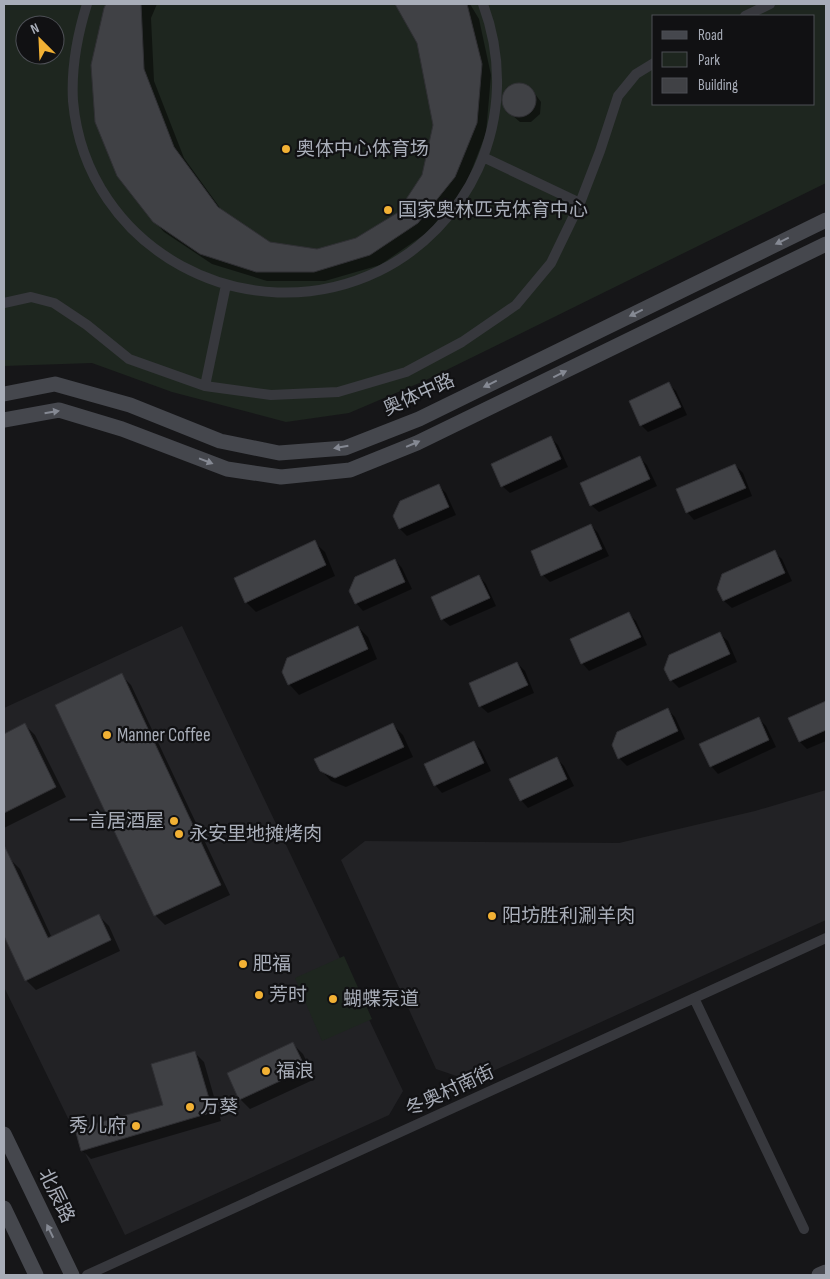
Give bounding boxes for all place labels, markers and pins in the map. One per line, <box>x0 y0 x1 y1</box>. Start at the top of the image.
place label: 奥体中心体育场 <box>296 138 429 161</box>
marker: 奥体中心体育场 <box>280 143 292 155</box>
place label: 国家奥林匹克体育中心 <box>398 199 588 222</box>
marker: 国家奥林匹克体育中心 <box>382 204 394 216</box>
place label: Manner Coffee <box>117 724 211 747</box>
marker: Manner Coffee <box>101 729 113 741</box>
place label: 一言居酒屋 <box>69 810 164 833</box>
marker: 一言居酒屋 <box>168 815 180 827</box>
place label: 永安里地摊烤肉 <box>189 823 322 846</box>
marker: 永安里地摊烤肉 <box>173 828 185 840</box>
place label: 阳坊胜利涮羊肉 <box>502 905 635 928</box>
marker: 阳坊胜利涮羊肉 <box>486 910 498 922</box>
place label: 肥福 <box>253 953 291 976</box>
marker: 肥福 <box>237 958 249 970</box>
place label: 芳时 <box>269 984 307 1007</box>
place label: 蝴蝶泵道 <box>343 988 419 1011</box>
marker: 芳时 <box>253 989 265 1001</box>
marker: 蝴蝶泵道 <box>327 993 339 1005</box>
place label: 福浪 <box>276 1060 314 1083</box>
marker: 福浪 <box>260 1065 272 1077</box>
place label: 万葵 <box>200 1096 238 1119</box>
marker: 万葵 <box>184 1101 196 1113</box>
place label: 秀儿府 <box>69 1115 126 1138</box>
marker: 秀儿府 <box>130 1120 142 1132</box>

